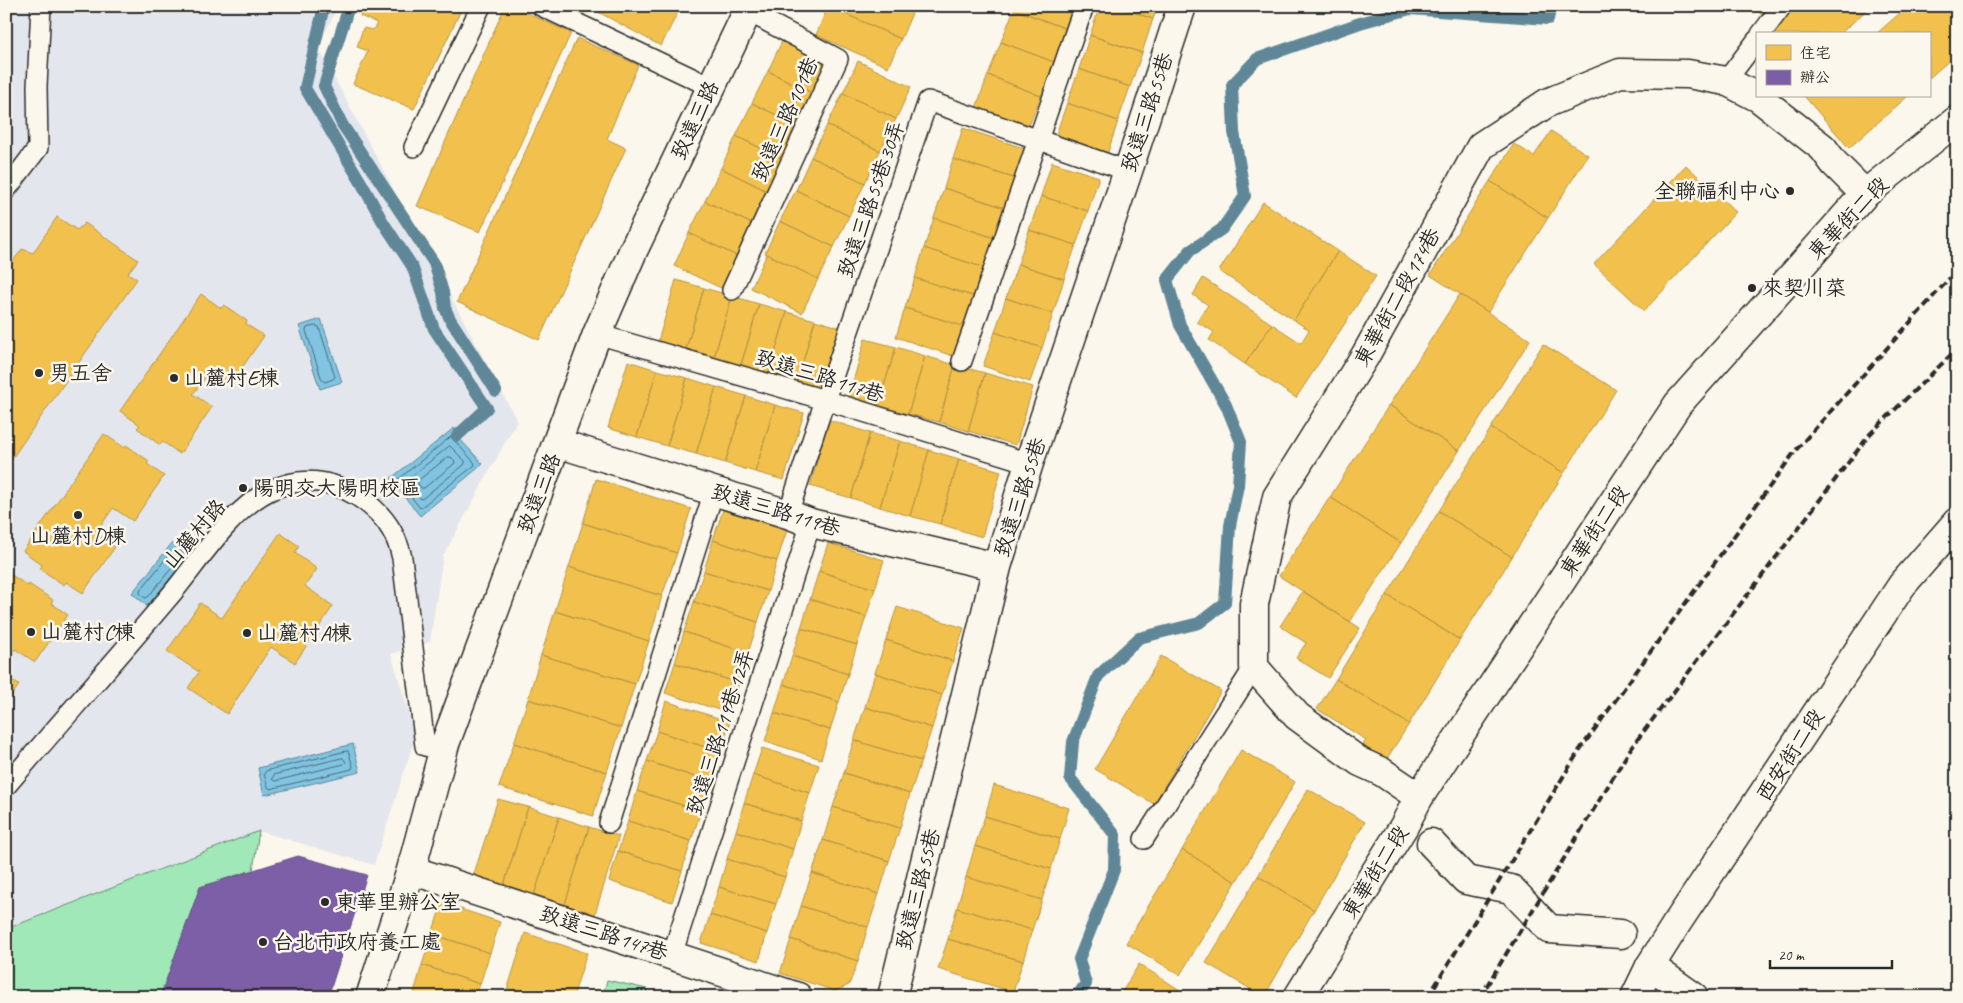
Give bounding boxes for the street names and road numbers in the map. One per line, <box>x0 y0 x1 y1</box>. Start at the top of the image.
street label: 致遠三路55巷 <box>1115 49 1179 175</box>
street label: 致遠三路101巷 <box>746 53 824 185</box>
street label: 致遠三路 <box>665 76 725 164</box>
street label: 致遠三路55巷30弄 <box>832 117 910 281</box>
street label: 東華街二段 <box>1802 171 1894 265</box>
street label: 東華街二段174巷 <box>1348 223 1446 371</box>
street label: 致遠三路117巷 <box>752 344 888 408</box>
street label: 致遠三路55巷 <box>988 434 1052 560</box>
street label: 致遠三路 <box>512 449 566 537</box>
street label: 致遠三路119巷 <box>708 478 844 542</box>
street label: 東華街二段 <box>1554 480 1634 582</box>
street label: 山麓村路 <box>157 494 231 574</box>
street label: 致遠三路119巷12弄 <box>681 646 759 818</box>
street label: 西安街二段 <box>1751 704 1829 806</box>
street label: 東華街二段 <box>1336 821 1414 923</box>
street label: 致遠三路55巷 <box>890 826 946 952</box>
street label: 致遠三路147巷 <box>537 900 671 966</box>

